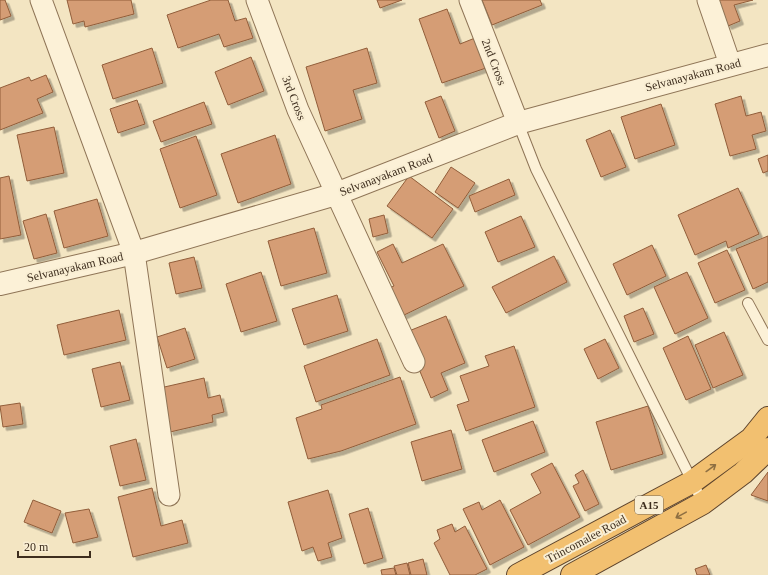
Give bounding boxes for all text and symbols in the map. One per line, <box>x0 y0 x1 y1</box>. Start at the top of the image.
street label: 2nd Cross <box>479 37 509 87</box>
street label: Selvanayakam Road <box>644 56 742 94</box>
street label: 3rd Cross <box>279 74 309 122</box>
street label: Selvanayakam Road <box>338 151 434 199</box>
street label: Selvanayakam Road <box>26 249 124 285</box>
one-way arrow <box>706 464 717 472</box>
road number: A15 <box>635 496 663 514</box>
one-way arrow <box>676 511 688 519</box>
street label: Trincomalee Road <box>544 512 628 566</box>
scale bar <box>18 533 90 559</box>
text: 20 m <box>24 540 49 554</box>

